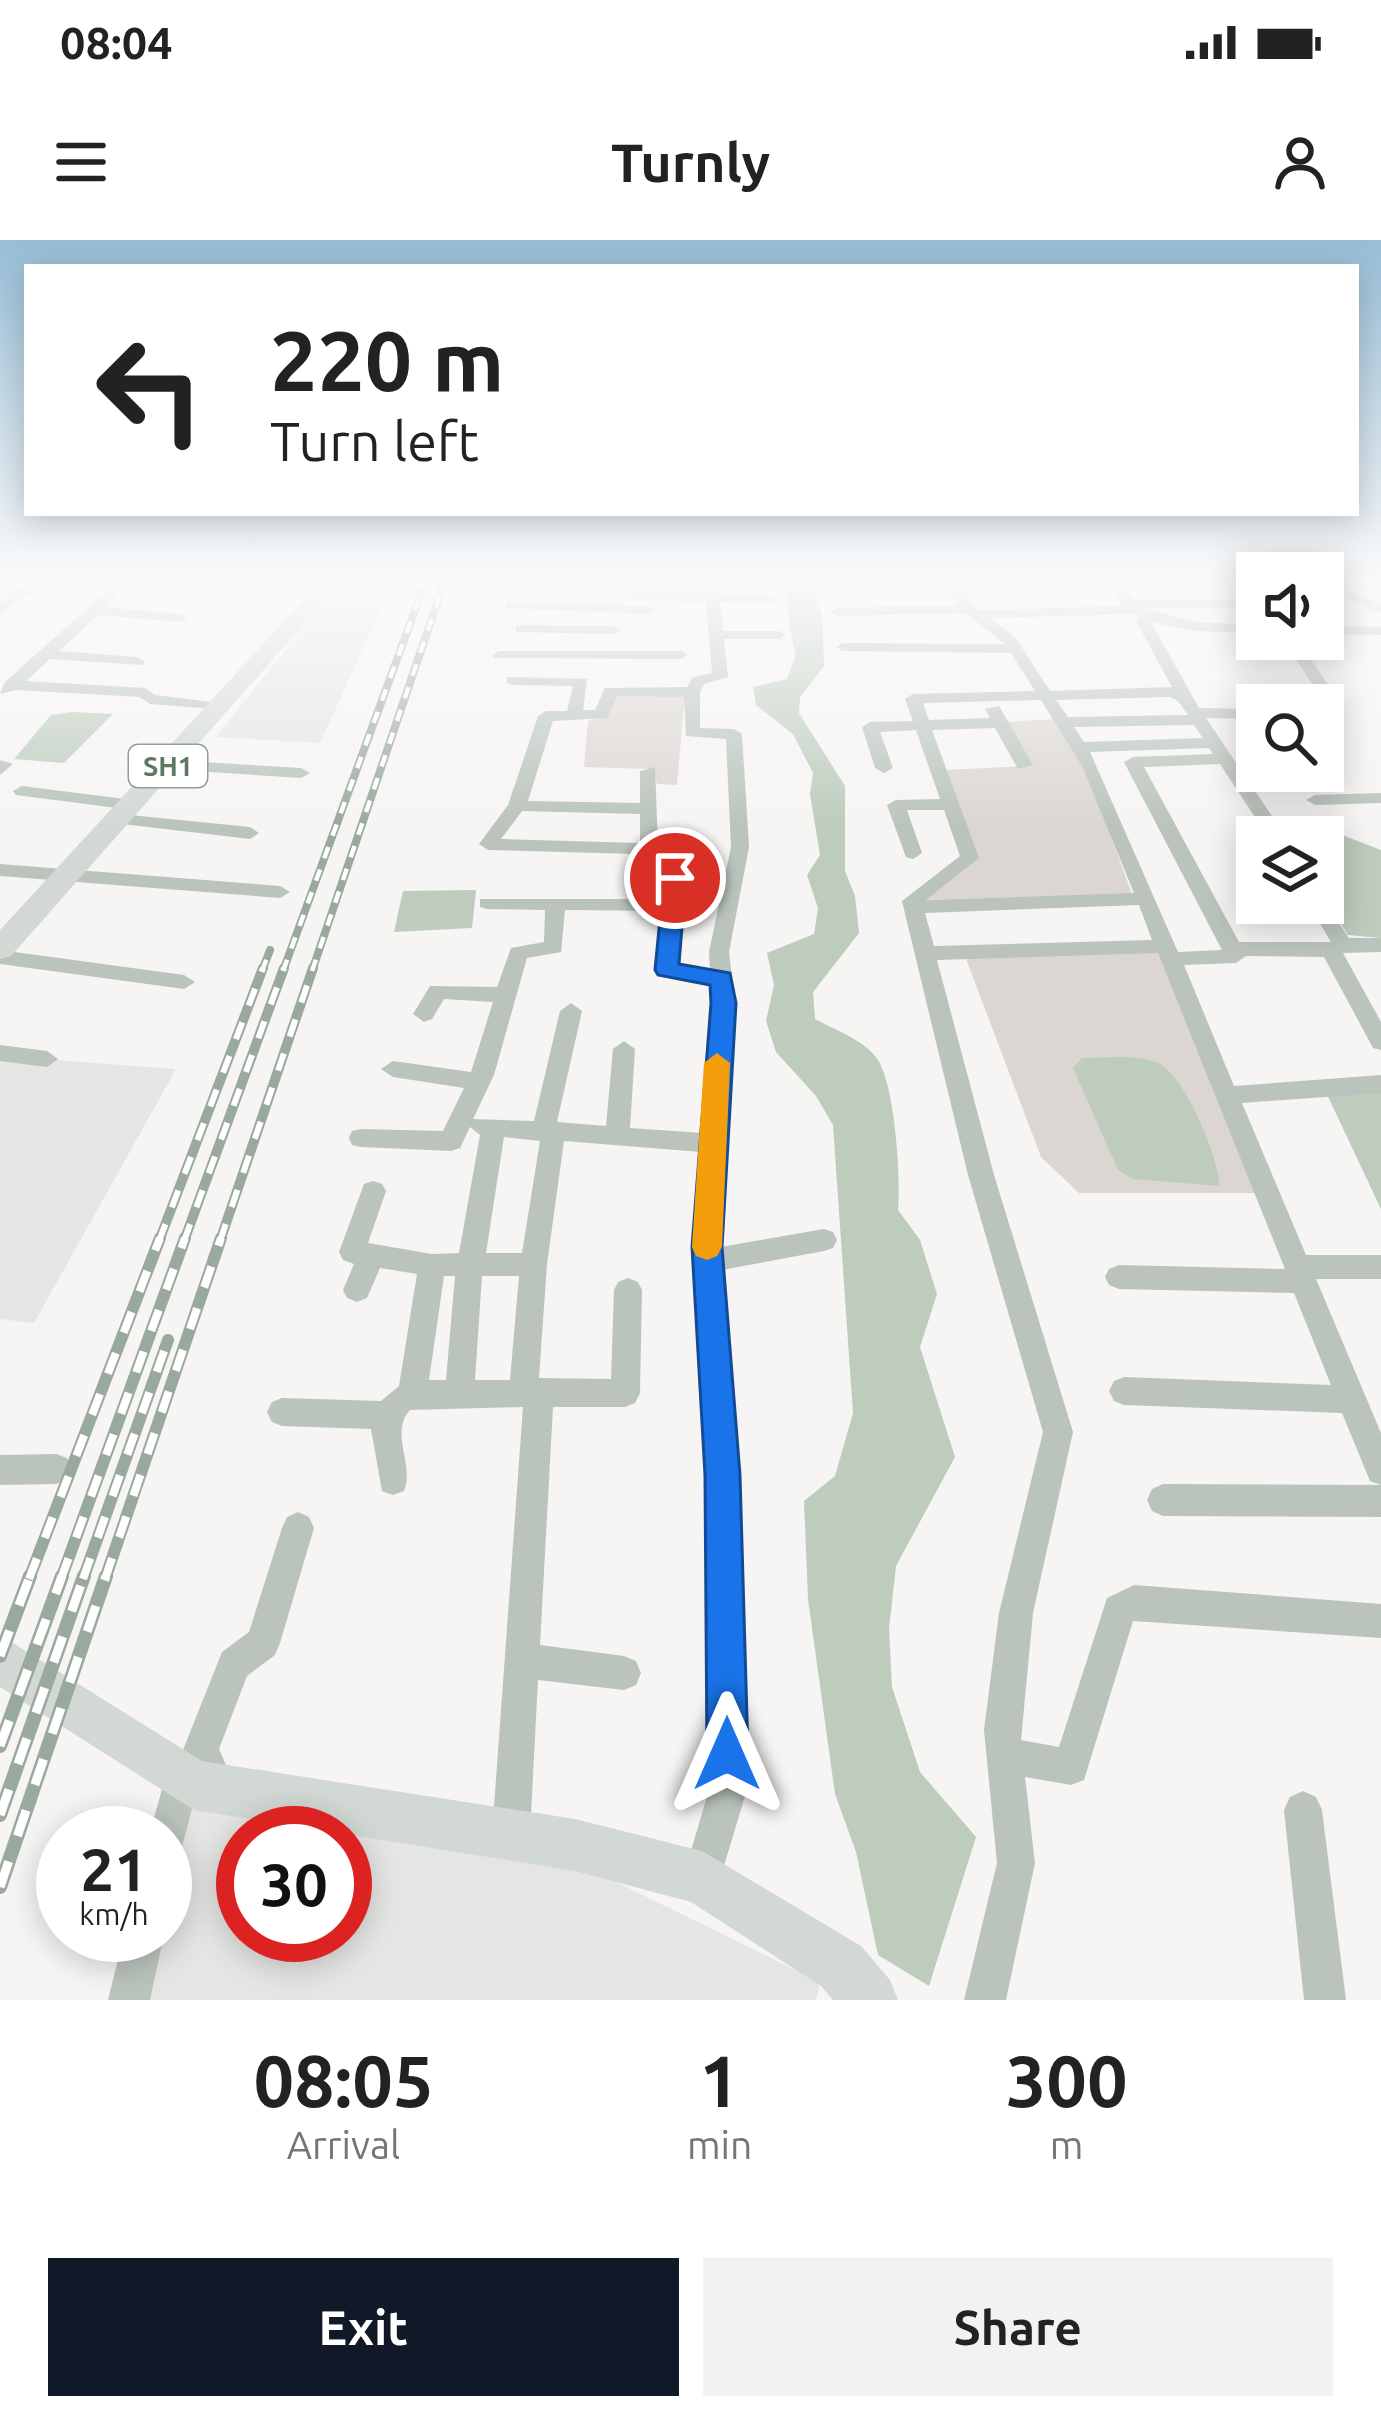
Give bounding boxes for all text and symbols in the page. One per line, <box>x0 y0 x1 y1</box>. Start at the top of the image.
text: 08:04 <box>60 17 173 68</box>
icon: menu <box>48 129 114 195</box>
icon: person <box>1267 129 1333 195</box>
text: Turnly <box>611 132 770 192</box>
icon: left <box>72 312 228 468</box>
text: 220 m <box>270 313 504 407</box>
text: Turn left <box>270 411 479 471</box>
map controls <box>1236 552 1344 924</box>
button: sound <box>1236 552 1344 660</box>
button: search <box>1236 684 1344 792</box>
road number: SH1 <box>129 745 207 787</box>
button: layers <box>1236 816 1344 924</box>
pin <box>624 827 726 929</box>
icon: arrive <box>642 845 708 911</box>
position arrow <box>664 1691 790 1817</box>
speed limit sign: 30 <box>216 1806 372 1962</box>
text: 21 <box>80 1835 148 1902</box>
text: km/h <box>79 1897 149 1931</box>
text: 08:05 <box>253 2040 434 2121</box>
text: 1 <box>699 2040 740 2121</box>
text: 300 <box>1006 2040 1128 2121</box>
text: Arrival <box>287 2123 400 2166</box>
text: min <box>687 2123 752 2166</box>
text: m <box>1050 2123 1083 2166</box>
button: Exit <box>48 2258 679 2396</box>
button: Share <box>703 2258 1333 2396</box>

